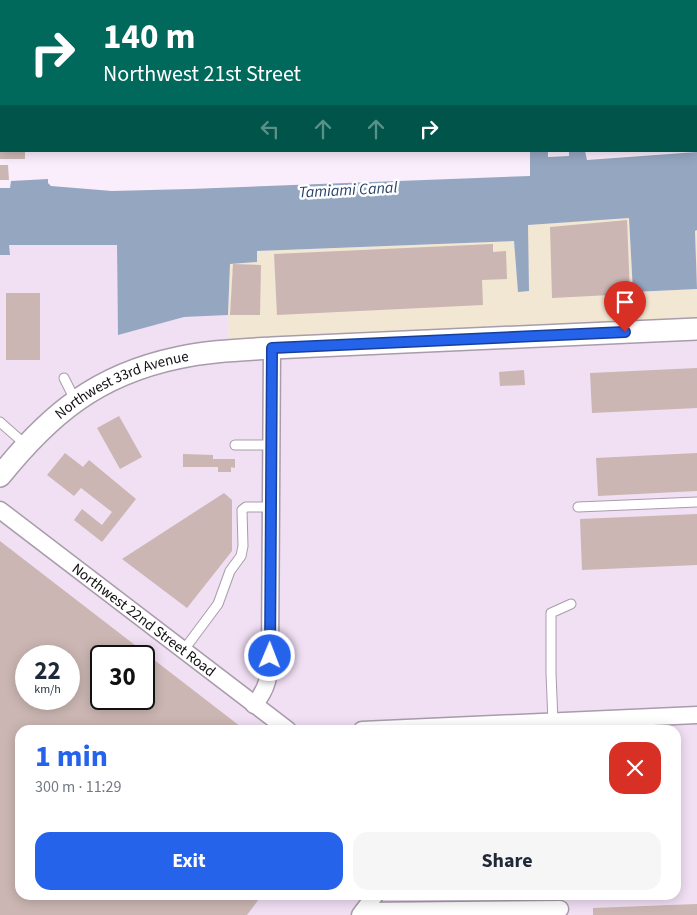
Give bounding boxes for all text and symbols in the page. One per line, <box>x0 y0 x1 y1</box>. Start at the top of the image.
text: 140 m <box>103 12 195 62</box>
icon: right <box>20 20 85 85</box>
text: Northwest 21st Street <box>103 58 301 90</box>
icon: left <box>256 115 284 143</box>
icon: ahead <box>309 115 337 143</box>
icon: ahead <box>362 115 390 143</box>
icon: right <box>415 115 443 143</box>
water label: Tamiami Canal <box>298 176 398 204</box>
pin <box>604 281 646 332</box>
icon: arrive <box>611 288 639 316</box>
street label: Northwest 33rd Avenue <box>50 345 190 424</box>
street label: Northwest 22nd Street Road <box>68 558 220 682</box>
position arrow <box>243 629 295 681</box>
speed limit sign: 30 <box>90 645 155 710</box>
text: 22 <box>34 653 61 689</box>
text: km/h <box>34 681 61 698</box>
text: 1 min <box>35 735 108 778</box>
button: close <box>609 742 661 794</box>
text: 300 m · 11:29 <box>35 776 122 798</box>
button: Exit <box>35 832 343 890</box>
button: Share <box>353 832 661 890</box>

